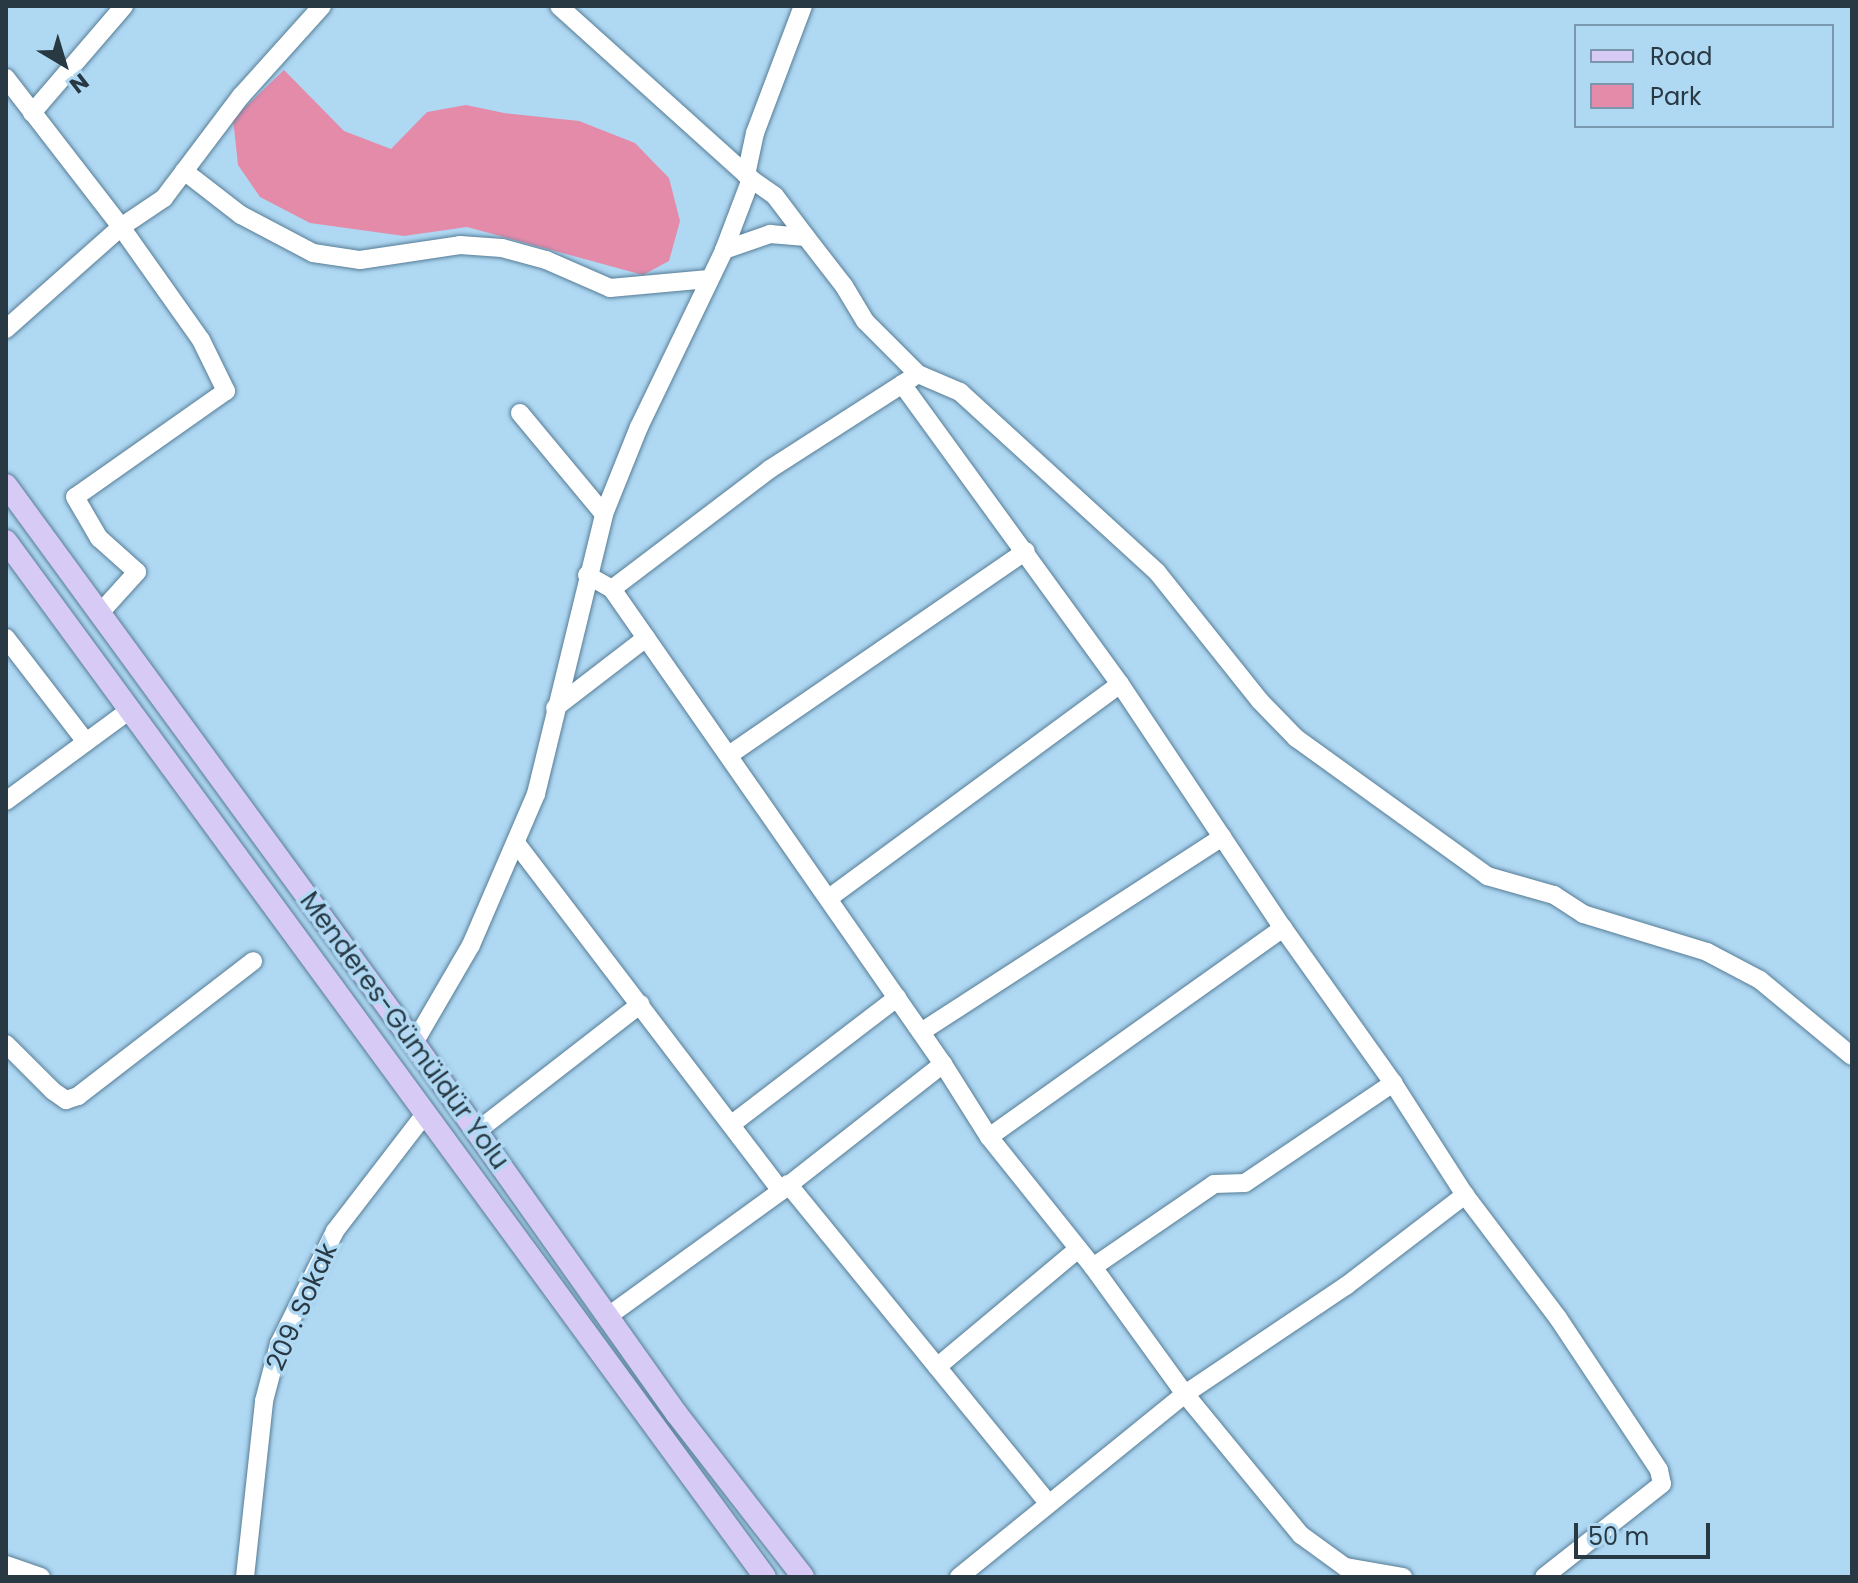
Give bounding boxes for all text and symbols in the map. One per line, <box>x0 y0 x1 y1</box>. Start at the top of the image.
north arrow <box>24 24 104 104</box>
legend <box>1574 24 1834 128</box>
text: Road <box>1650 40 1712 73</box>
text: N <box>63 66 95 101</box>
text: Park <box>1650 80 1701 113</box>
street label: Menderes-Gümüldür Yolu <box>293 886 515 1176</box>
street label: 209. Sokak <box>260 1238 344 1376</box>
scale bar <box>1578 1507 1714 1557</box>
text: 50 m <box>1588 1520 1649 1553</box>

